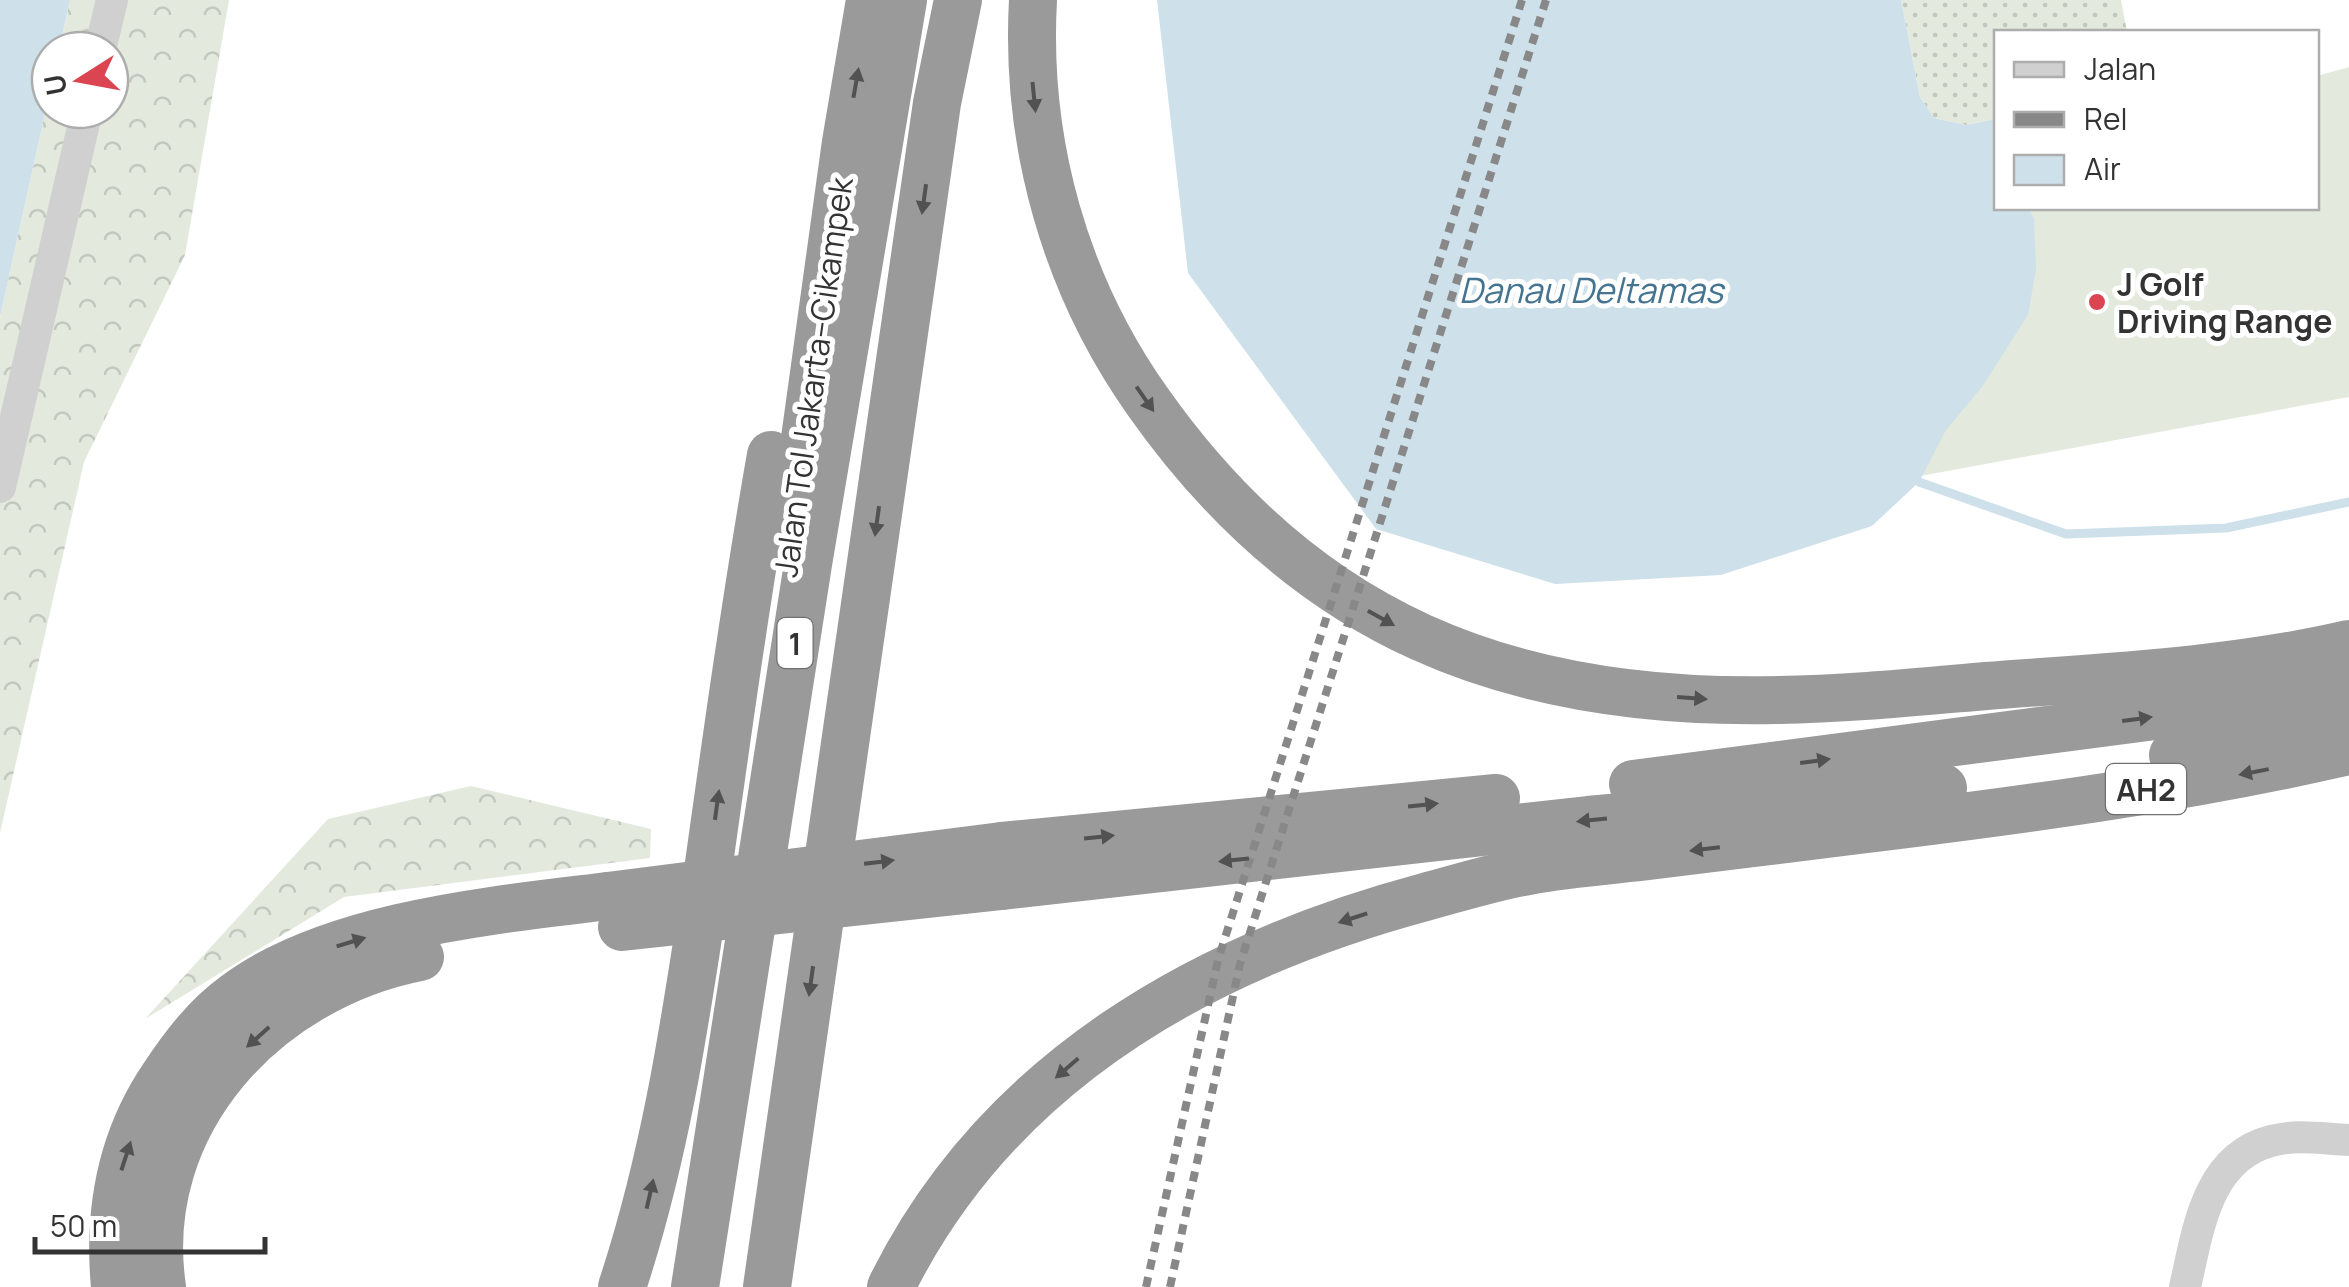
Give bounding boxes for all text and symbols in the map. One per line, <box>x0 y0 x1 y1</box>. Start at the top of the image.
north arrow <box>30 30 130 130</box>
legend <box>1994 30 2319 210</box>
text: Jalan <box>2084 48 2156 89</box>
one-way arrow <box>849 67 864 98</box>
text: U <box>34 71 75 98</box>
one-way arrow <box>1027 82 1043 114</box>
text: Rel <box>2084 98 2127 139</box>
text: Air <box>2084 148 2121 189</box>
street label: Jalan Tol Jakarta–Cikampek <box>763 173 863 580</box>
one-way arrow <box>915 184 931 216</box>
place label: J Golf Driving Range <box>2117 262 2333 343</box>
water label: Danau Deltamas <box>1459 266 1726 314</box>
marker: J Golf Driving Range <box>2086 291 2108 313</box>
one-way arrow <box>1135 385 1154 412</box>
one-way arrow <box>869 506 885 537</box>
one-way arrow <box>1367 608 1395 626</box>
road number: 1 <box>778 618 812 668</box>
one-way arrow <box>1677 690 1709 706</box>
one-way arrow <box>2122 710 2154 726</box>
one-way arrow <box>1800 753 1832 769</box>
road number: AH2 <box>2106 764 2186 814</box>
one-way arrow <box>2238 765 2269 780</box>
one-way arrow <box>710 788 726 820</box>
one-way arrow <box>1407 797 1439 813</box>
one-way arrow <box>1575 812 1607 828</box>
one-way arrow <box>1084 828 1116 844</box>
one-way arrow <box>1689 841 1721 857</box>
one-way arrow <box>1218 852 1249 868</box>
one-way arrow <box>863 854 895 870</box>
one-way arrow <box>1337 911 1367 926</box>
one-way arrow <box>336 934 366 949</box>
one-way arrow <box>803 966 819 998</box>
one-way arrow <box>246 1025 270 1048</box>
one-way arrow <box>1054 1056 1079 1078</box>
one-way arrow <box>120 1141 135 1171</box>
one-way arrow <box>643 1178 658 1209</box>
scale bar <box>35 1192 265 1254</box>
text: 50 m <box>50 1205 117 1246</box>

